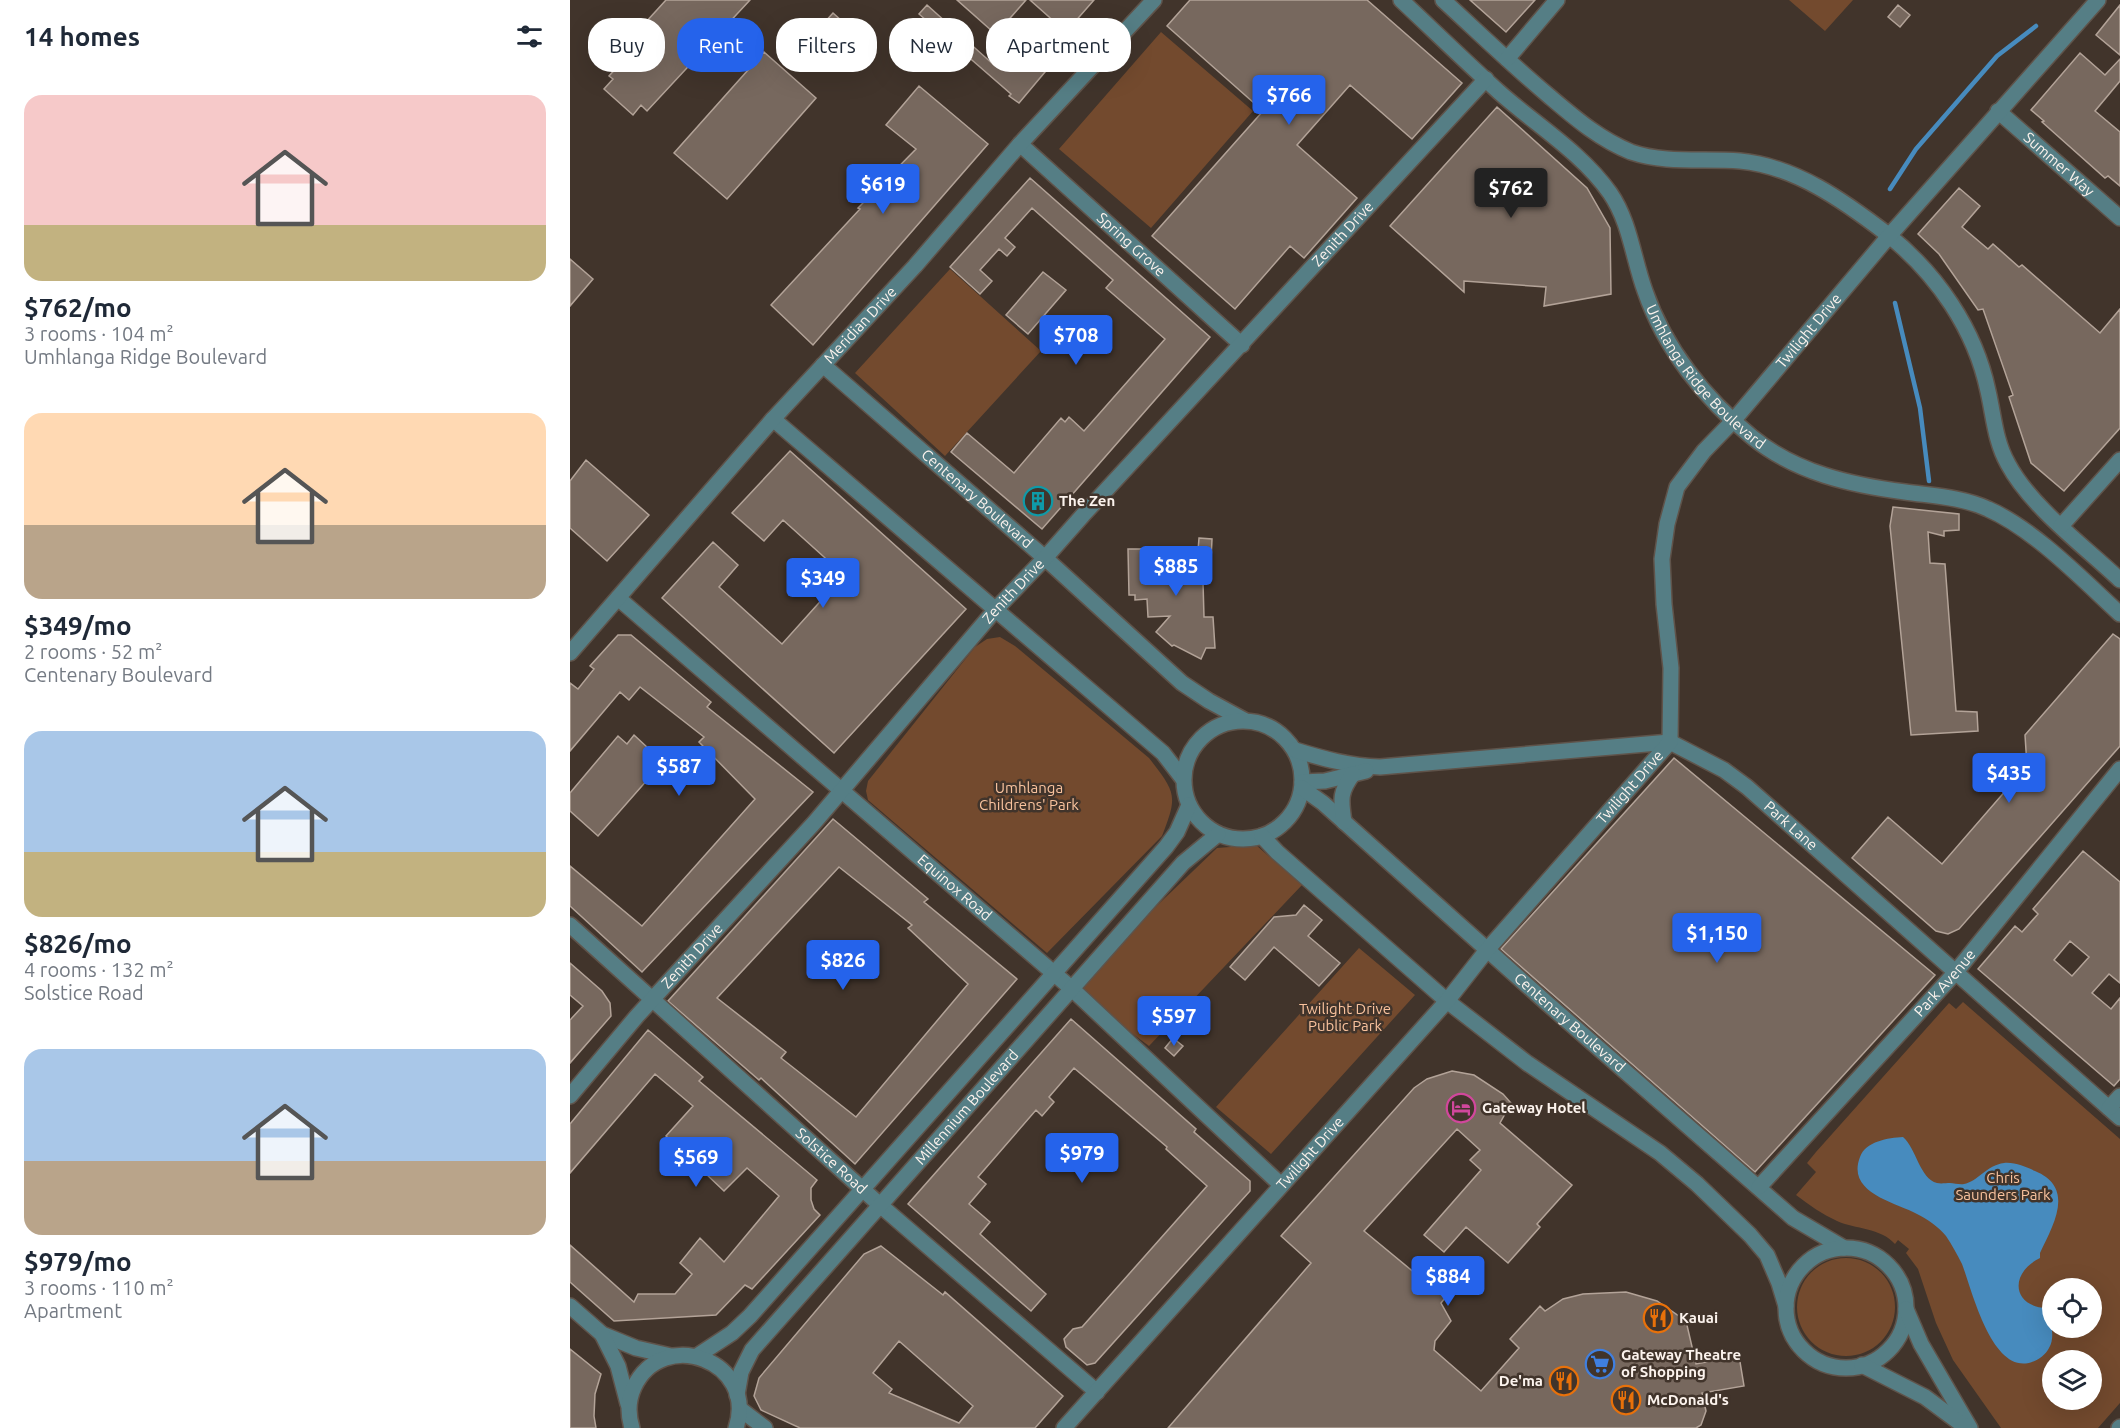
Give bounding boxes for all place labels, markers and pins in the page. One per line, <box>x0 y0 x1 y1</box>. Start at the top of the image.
pin: $766 <box>1253 75 1325 126</box>
pin: $619 <box>847 164 919 215</box>
pin: $762 <box>1475 168 1547 219</box>
pin: $708 <box>1040 315 1112 366</box>
building icon: The Zen <box>1022 485 1054 517</box>
place label: The Zen <box>1059 492 1115 509</box>
pin: $885 <box>1140 546 1212 597</box>
pin: $349 <box>787 558 859 609</box>
pin: $587 <box>643 746 715 797</box>
pin: $435 <box>1973 753 2045 804</box>
pin: $1,150 <box>1668 913 1766 964</box>
pin: $826 <box>807 940 879 991</box>
pin: $597 <box>1138 996 1210 1047</box>
hotel icon: Gateway Hotel <box>1445 1092 1477 1124</box>
place label: Gateway Hotel <box>1482 1099 1586 1116</box>
pin: $979 <box>1046 1133 1118 1184</box>
pin: $569 <box>660 1137 732 1188</box>
pin: $884 <box>1412 1256 1484 1307</box>
restaurant icon: Kauai <box>1642 1302 1674 1334</box>
place label: Kauai <box>1679 1309 1718 1326</box>
place label: Gateway Theatre of Shopping <box>1621 1346 1741 1380</box>
supermarket icon: Gateway Theatre of Shopping <box>1584 1348 1616 1380</box>
restaurant icon: De'ma <box>1548 1365 1580 1397</box>
place label: De'ma <box>1499 1372 1543 1389</box>
restaurant icon: McDonald's <box>1610 1384 1642 1416</box>
place label: McDonald's <box>1647 1391 1729 1408</box>

